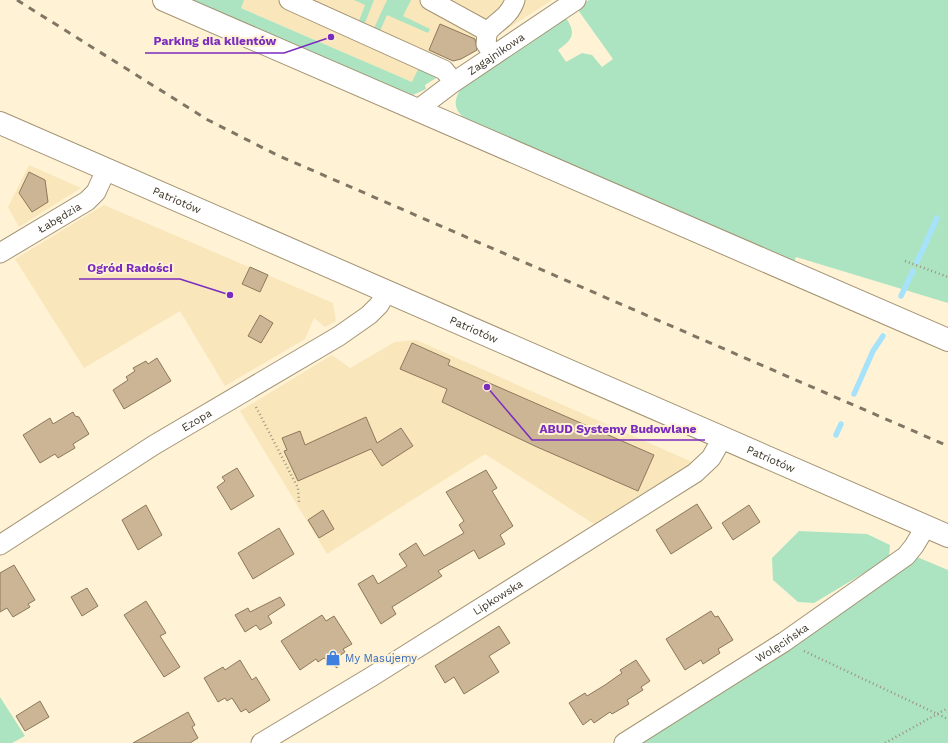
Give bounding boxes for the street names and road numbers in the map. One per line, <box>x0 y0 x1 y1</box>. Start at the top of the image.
street label: Zagajnikowa <box>465 30 527 78</box>
street label: Patriotów <box>151 184 203 216</box>
street label: Łabędzia <box>35 200 83 236</box>
street label: Patriotów <box>448 313 500 346</box>
street label: Ezopa <box>179 406 214 434</box>
street label: Patriotów <box>745 443 797 475</box>
street label: Lipkowska <box>470 577 525 618</box>
street label: Wolęcińska <box>753 620 811 665</box>

